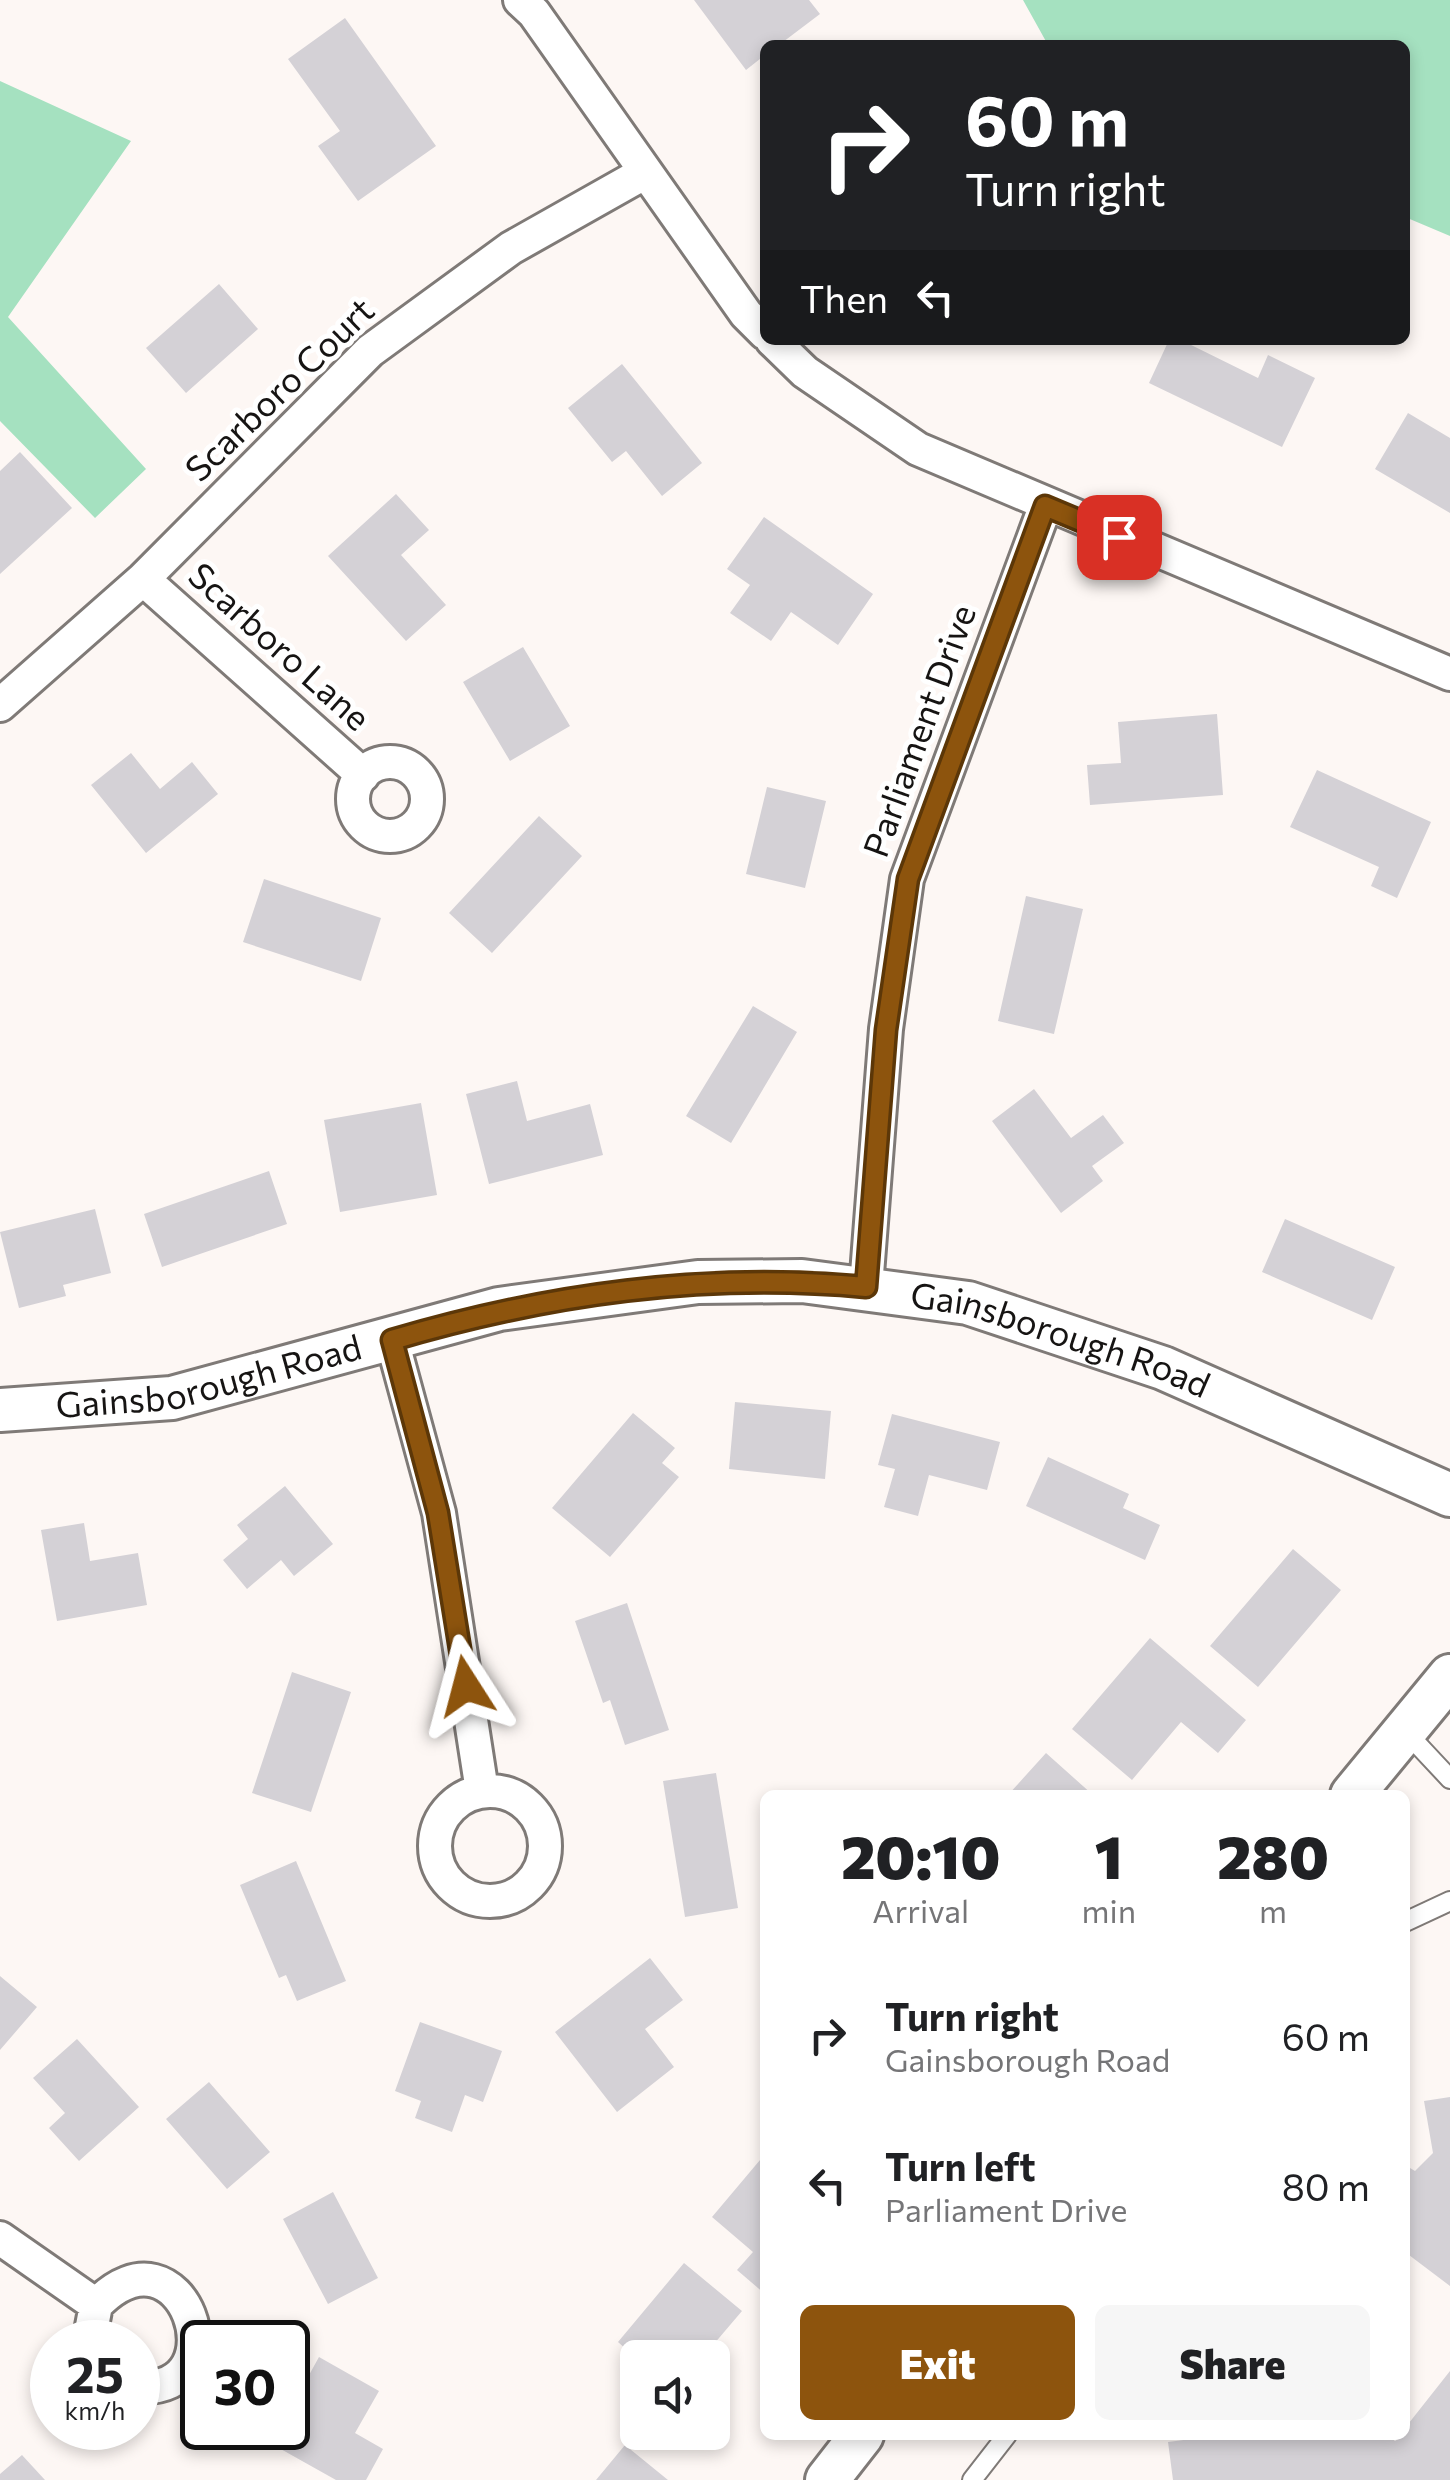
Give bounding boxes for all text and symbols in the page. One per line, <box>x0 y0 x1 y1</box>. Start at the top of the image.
text: 60 m <box>965 75 1129 160</box>
icon: right <box>800 80 930 210</box>
text: Turn right <box>965 160 1166 215</box>
icon: left <box>908 270 963 325</box>
text: Then <box>800 274 888 321</box>
street label: Scarboro Court <box>175 287 381 489</box>
pin <box>1077 495 1162 580</box>
icon: arrive <box>1092 510 1147 565</box>
street label: Scarboro Lane <box>181 552 380 738</box>
street label: Parliament Drive <box>852 598 983 862</box>
street label: Gainsborough Road <box>908 1272 1217 1405</box>
street label: Gainsborough Road <box>54 1323 366 1425</box>
position arrow <box>414 1634 518 1738</box>
text: 20:10 <box>841 1818 1001 1891</box>
text: 1 <box>1095 1818 1123 1891</box>
text: 280 <box>1217 1818 1329 1891</box>
text: Arrival <box>872 1890 969 1930</box>
text: min <box>1082 1890 1136 1930</box>
text: m <box>1259 1890 1287 1930</box>
text: Turn right <box>885 1992 1059 2039</box>
icon: right <box>800 2008 855 2063</box>
text: 60 m <box>1282 2012 1370 2059</box>
text: Gainsborough Road <box>885 2039 1170 2079</box>
text: Turn left <box>885 2142 1036 2189</box>
icon: left <box>800 2158 855 2213</box>
text: 80 m <box>1282 2162 1370 2209</box>
text: Parliament Drive <box>885 2189 1127 2229</box>
button: Exit <box>800 2305 1075 2420</box>
button: Share <box>1095 2305 1370 2420</box>
speed limit sign: 30 <box>180 2320 310 2450</box>
map controls <box>620 2340 730 2450</box>
button: sound <box>620 2340 730 2450</box>
text: 25 <box>66 2342 124 2403</box>
text: km/h <box>65 2395 125 2425</box>

